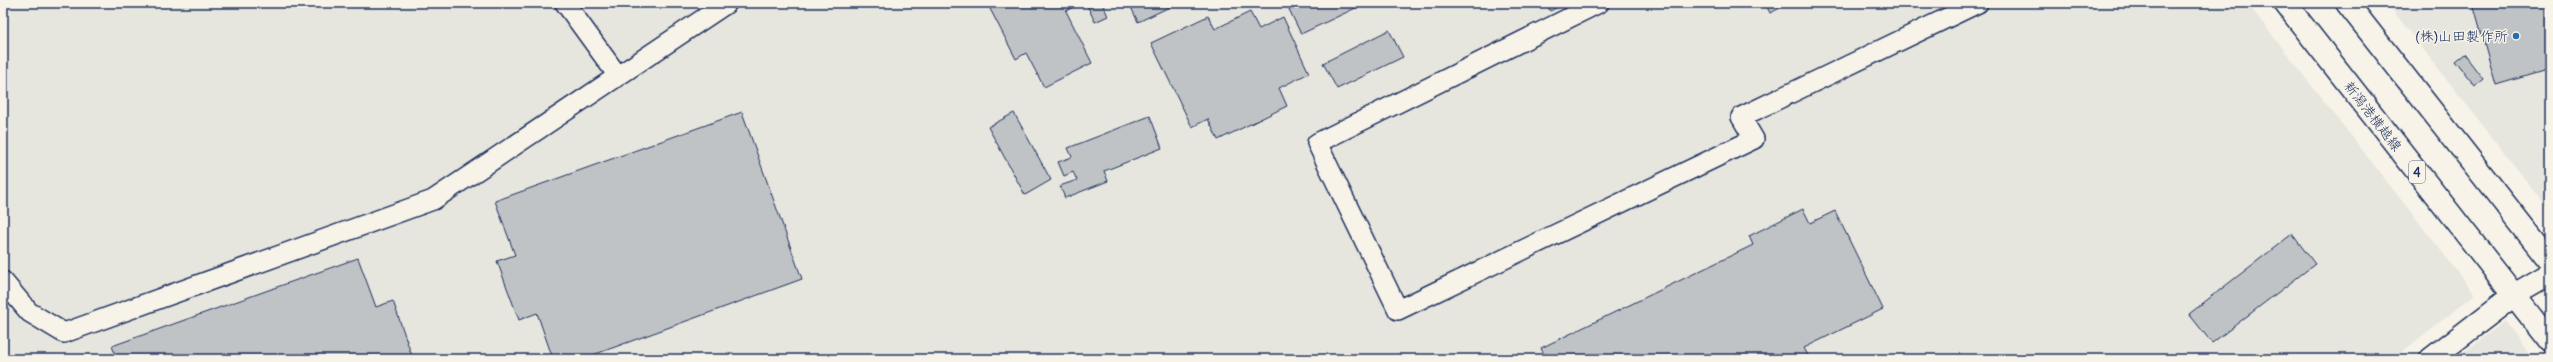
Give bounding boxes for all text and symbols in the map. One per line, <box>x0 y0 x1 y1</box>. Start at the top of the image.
place label: (株)山田製作所 <box>2416 27 2508 45</box>
marker: (株)山田製作所 <box>2511 31 2521 41</box>
street label: 新潟港横越線 <box>2340 77 2406 155</box>
road number: 4 <box>2409 161 2425 183</box>

